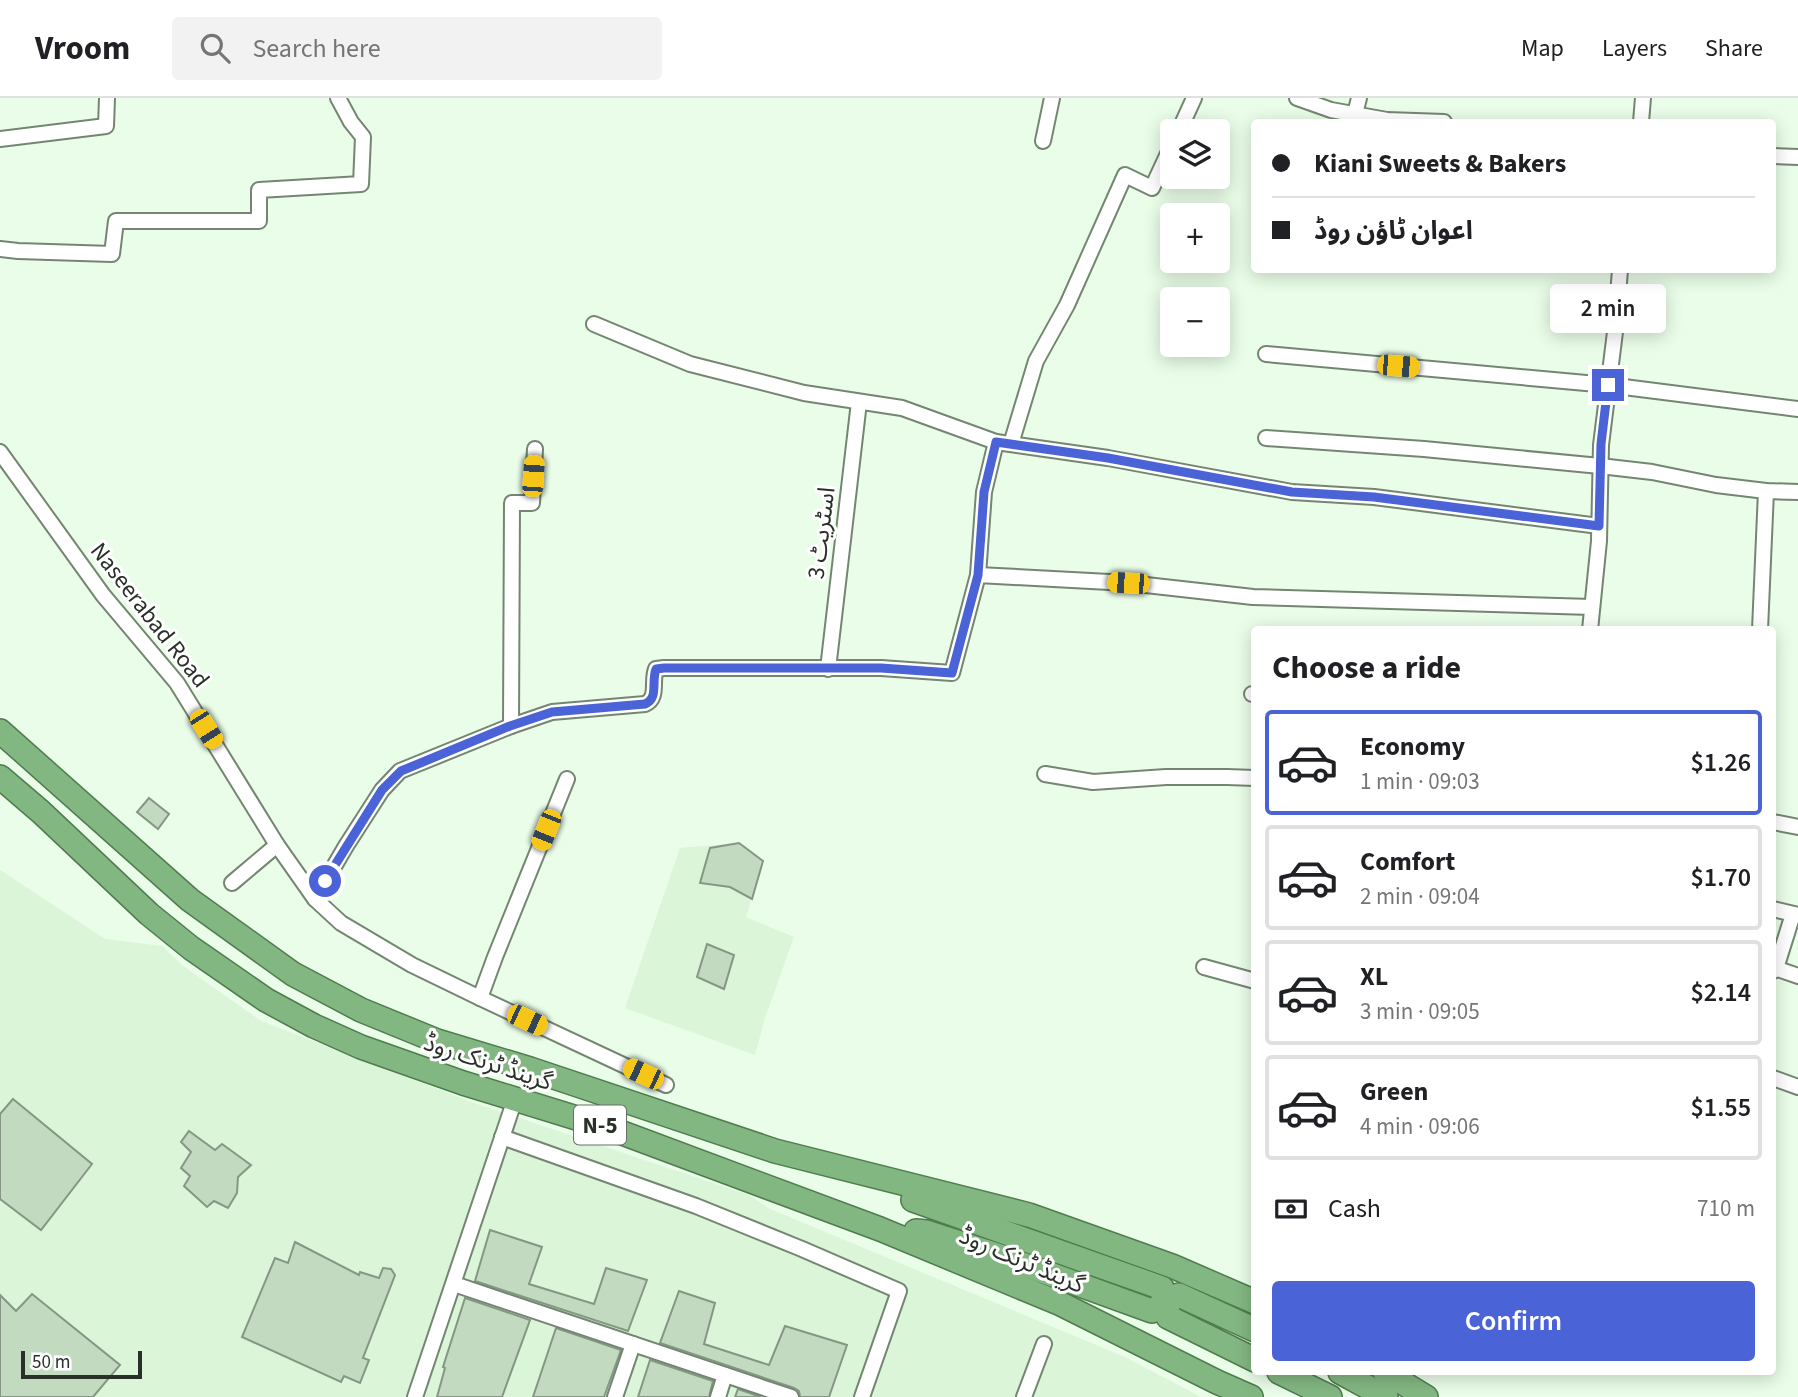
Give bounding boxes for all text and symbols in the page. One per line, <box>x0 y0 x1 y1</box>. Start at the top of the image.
search box <box>172 17 662 80</box>
text: Vroom <box>35 25 130 72</box>
icon: search <box>196 29 234 67</box>
text: Search here <box>252 30 381 67</box>
text: Map <box>1521 31 1564 66</box>
text: Layers <box>1602 31 1667 66</box>
text: Share <box>1705 31 1763 66</box>
map controls <box>1160 119 1230 357</box>
button: layers <box>1160 119 1230 189</box>
text: Kiani Sweets & Bakers <box>1314 145 1566 182</box>
button: + <box>1160 203 1230 273</box>
text: اعوان ٹاؤن روڈ <box>1314 212 1473 249</box>
callout: 2 min <box>1550 284 1666 332</box>
button: − <box>1160 287 1230 357</box>
text: 2 min <box>1581 292 1635 325</box>
car <box>1377 354 1420 378</box>
route end <box>1592 369 1624 401</box>
car <box>522 454 545 498</box>
street label: اسٹریٹ 3 <box>798 485 844 581</box>
street label: Naseerabad Road <box>82 535 218 695</box>
car <box>1107 571 1150 595</box>
text: Choose a ride <box>1272 645 1461 691</box>
car <box>186 706 227 752</box>
text: Economy <box>1360 728 1465 765</box>
icon: car <box>1276 731 1339 794</box>
text: $1.26 <box>1690 744 1751 781</box>
text: 1 min · 09:03 <box>1360 765 1480 798</box>
car <box>529 807 564 853</box>
text: Comfort <box>1360 843 1455 880</box>
icon: car <box>1276 846 1339 909</box>
text: $1.70 <box>1690 859 1751 896</box>
route start <box>309 865 341 897</box>
text: 2 min · 09:04 <box>1360 880 1480 913</box>
text: XL <box>1360 958 1388 995</box>
icon: car <box>1276 961 1339 1024</box>
text: $2.14 <box>1690 974 1751 1011</box>
text: 3 min · 09:05 <box>1360 995 1480 1028</box>
car <box>504 1002 551 1038</box>
street label: گرینڈ ٹرنک روڈ <box>419 1025 558 1100</box>
car <box>620 1056 667 1092</box>
text: Green <box>1360 1073 1428 1110</box>
icon: car <box>1276 1076 1339 1139</box>
text: $1.55 <box>1690 1089 1751 1126</box>
road number: N-5 <box>574 1106 626 1144</box>
text: 4 min · 09:06 <box>1360 1110 1480 1143</box>
icon: cash <box>1272 1190 1310 1228</box>
text: Cash <box>1328 1190 1381 1227</box>
text: 710 m <box>1697 1192 1755 1225</box>
street label: گرینڈ ٹرنک روڈ <box>954 1218 1091 1303</box>
button: Confirm <box>1272 1281 1755 1361</box>
scale bar <box>21 1348 142 1380</box>
text: 50 m <box>32 1349 70 1376</box>

